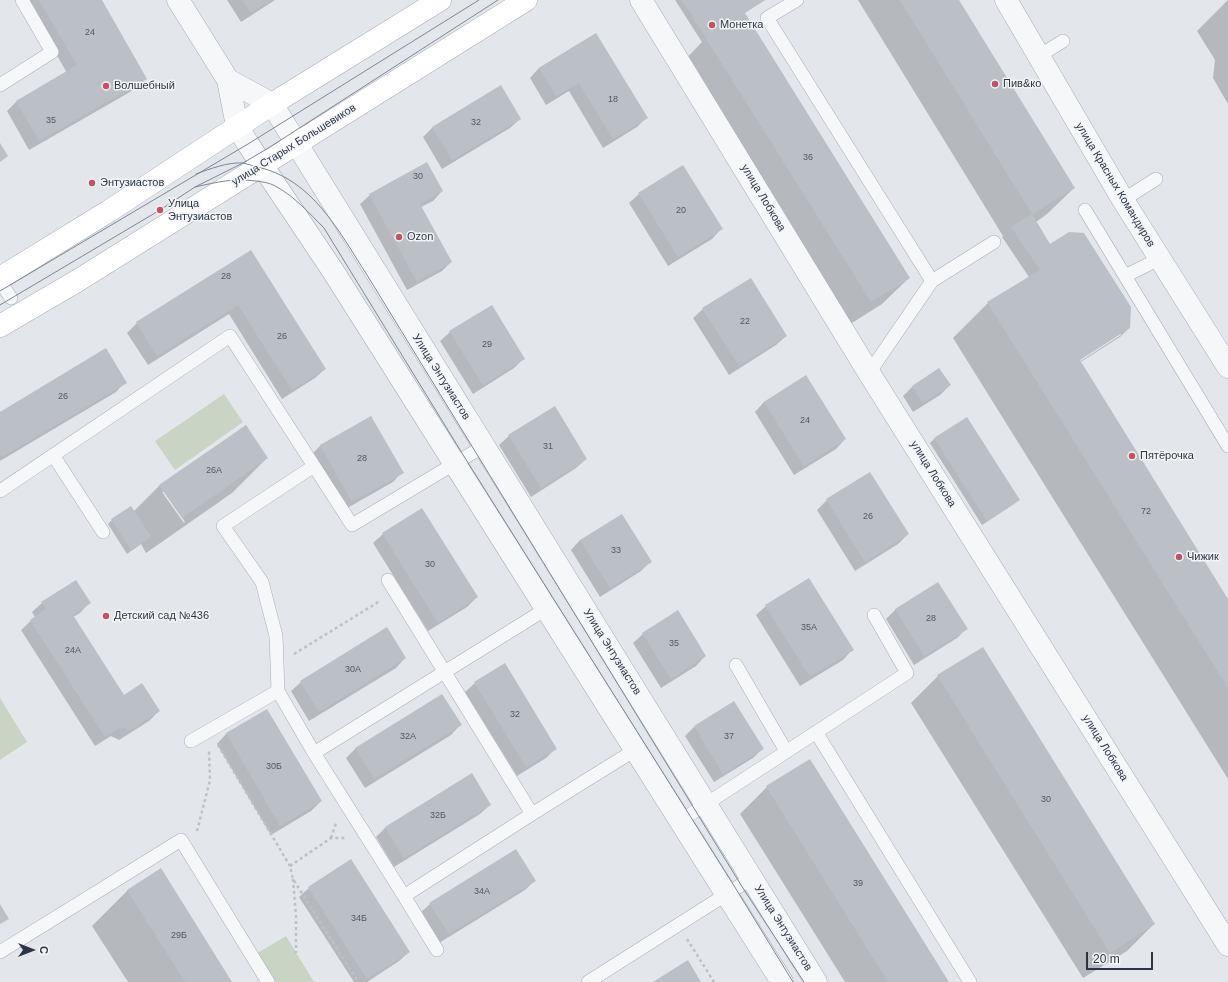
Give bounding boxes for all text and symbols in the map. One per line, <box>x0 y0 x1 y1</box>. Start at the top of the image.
place label: Монетка <box>720 18 763 32</box>
marker: Монетка <box>707 20 717 30</box>
house number: 24 <box>85 28 95 38</box>
place label: Пив&ко <box>1003 77 1041 91</box>
place label: Волшебный <box>114 79 175 93</box>
marker: Пив&ко <box>990 79 1000 89</box>
marker: Волшебный <box>101 81 111 91</box>
house number: 18 <box>608 95 618 105</box>
street label: улица Старых Большевиков <box>229 101 359 189</box>
house number: 35 <box>46 116 56 126</box>
house number: 32 <box>471 118 481 128</box>
street label: улица Красных Командиров <box>1073 120 1157 250</box>
house number: 36 <box>803 153 813 163</box>
street label: улица Лобкова <box>738 162 788 234</box>
house number: 30 <box>413 172 423 182</box>
place label: Энтузиастов <box>100 176 164 190</box>
marker: Энтузиастов <box>87 178 97 188</box>
place label: Улица Энтузиастов <box>168 197 232 223</box>
marker: Улица Энтузиастов <box>155 205 165 215</box>
house number: 20 <box>676 206 686 216</box>
place label: Ozon <box>407 230 433 244</box>
marker: Ozon <box>394 232 404 242</box>
house number: 28 <box>221 272 231 282</box>
house number: 22 <box>740 317 750 327</box>
house number: 26 <box>277 332 287 342</box>
street label: Улица Энтузиастов <box>409 332 473 422</box>
house number: 29 <box>482 340 492 350</box>
house number: 26 <box>58 392 68 402</box>
house number: 24 <box>800 416 810 426</box>
street label: улица Лобкова <box>907 438 959 510</box>
house number: 31 <box>543 442 553 452</box>
place label: Пятёрочка <box>1140 449 1194 463</box>
marker: Пятёрочка <box>1127 451 1137 461</box>
house number: 28 <box>357 454 367 464</box>
house number: 26А <box>206 466 222 476</box>
house number: 72 <box>1141 507 1151 517</box>
house number: 26 <box>863 512 873 522</box>
house number: 33 <box>611 546 621 556</box>
place label: Чижик <box>1187 550 1219 564</box>
marker: Чижик <box>1174 552 1184 562</box>
house number: 30 <box>425 560 435 570</box>
street label: Улица Энтузиастов <box>580 607 644 697</box>
place label: Детский сад №436 <box>114 609 209 623</box>
marker: Детский сад №436 <box>101 611 111 621</box>
house number: 28 <box>926 614 936 624</box>
house number: 35А <box>801 623 817 633</box>
house number: 35 <box>669 639 679 649</box>
house number: 24А <box>65 646 81 656</box>
house number: 30А <box>345 665 361 675</box>
house number: 32 <box>510 710 520 720</box>
street label: улица Лобкова <box>1079 712 1131 784</box>
house number: 32А <box>400 732 416 742</box>
house number: 37 <box>724 732 734 742</box>
house number: 30Б <box>266 762 282 772</box>
house number: 30 <box>1041 795 1051 805</box>
house number: 32Б <box>430 811 446 821</box>
house number: 39 <box>853 879 863 889</box>
street label: Улица Энтузиастов <box>751 883 815 973</box>
house number: 34А <box>474 887 490 897</box>
house number: 34Б <box>351 914 367 924</box>
north arrow <box>12 930 52 970</box>
house number: 29Б <box>171 931 187 941</box>
scale bar <box>1088 944 1155 970</box>
text: С <box>38 946 50 954</box>
text: 20 m <box>1093 952 1120 966</box>

